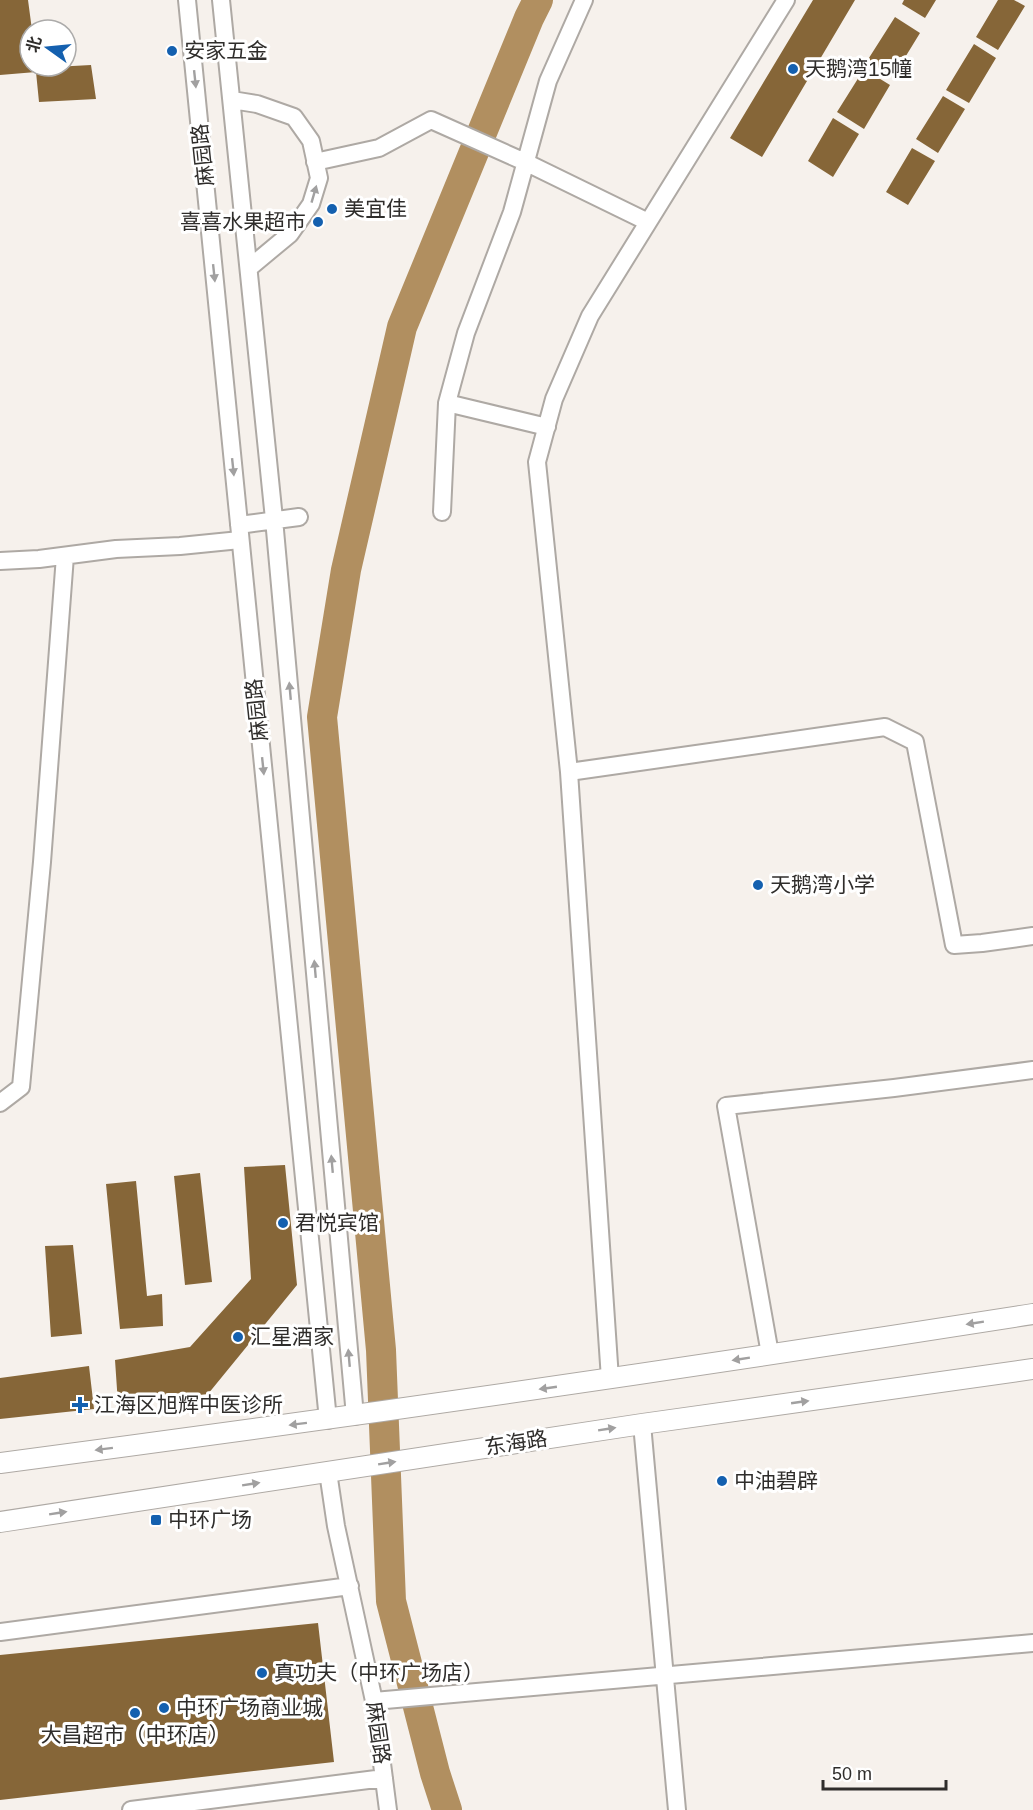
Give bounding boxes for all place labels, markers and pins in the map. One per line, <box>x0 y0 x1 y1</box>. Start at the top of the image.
place label: 安家五金 <box>184 39 268 62</box>
marker: 安家五金 <box>165 44 179 58</box>
place label: 天鹅湾15幢 <box>805 57 912 80</box>
marker: 天鹅湾15幢 <box>786 62 800 76</box>
place label: 美宜佳 <box>344 197 407 220</box>
marker: 美宜佳 <box>325 202 339 216</box>
place label: 喜喜水果超市 <box>180 210 306 233</box>
marker: 喜喜水果超市 <box>311 215 325 229</box>
place label: 天鹅湾小学 <box>770 873 875 896</box>
marker: 天鹅湾小学 <box>751 878 765 892</box>
place label: 君悦宾馆 <box>295 1211 379 1234</box>
marker: 君悦宾馆 <box>276 1216 290 1230</box>
place label: 汇星酒家 <box>250 1325 334 1348</box>
marker: 汇星酒家 <box>231 1330 245 1344</box>
place label: 江海区旭辉中医诊所 <box>94 1393 283 1416</box>
marker: 江海区旭辉中医诊所 <box>71 1396 89 1414</box>
place label: 中油碧辟 <box>734 1469 818 1492</box>
marker: 中油碧辟 <box>715 1474 729 1488</box>
place label: 中环广场 <box>168 1508 252 1531</box>
marker: 中环广场 <box>149 1513 163 1527</box>
place label: 真功夫（中环广场店） <box>274 1661 484 1684</box>
marker: 真功夫（中环广场店） <box>255 1666 269 1680</box>
place label: 中环广场商业城 <box>176 1696 323 1719</box>
marker: 中环广场商业城 <box>157 1701 171 1715</box>
marker: 大昌超市（中环店） <box>128 1706 142 1720</box>
place label: 大昌超市（中环店） <box>41 1723 230 1746</box>

